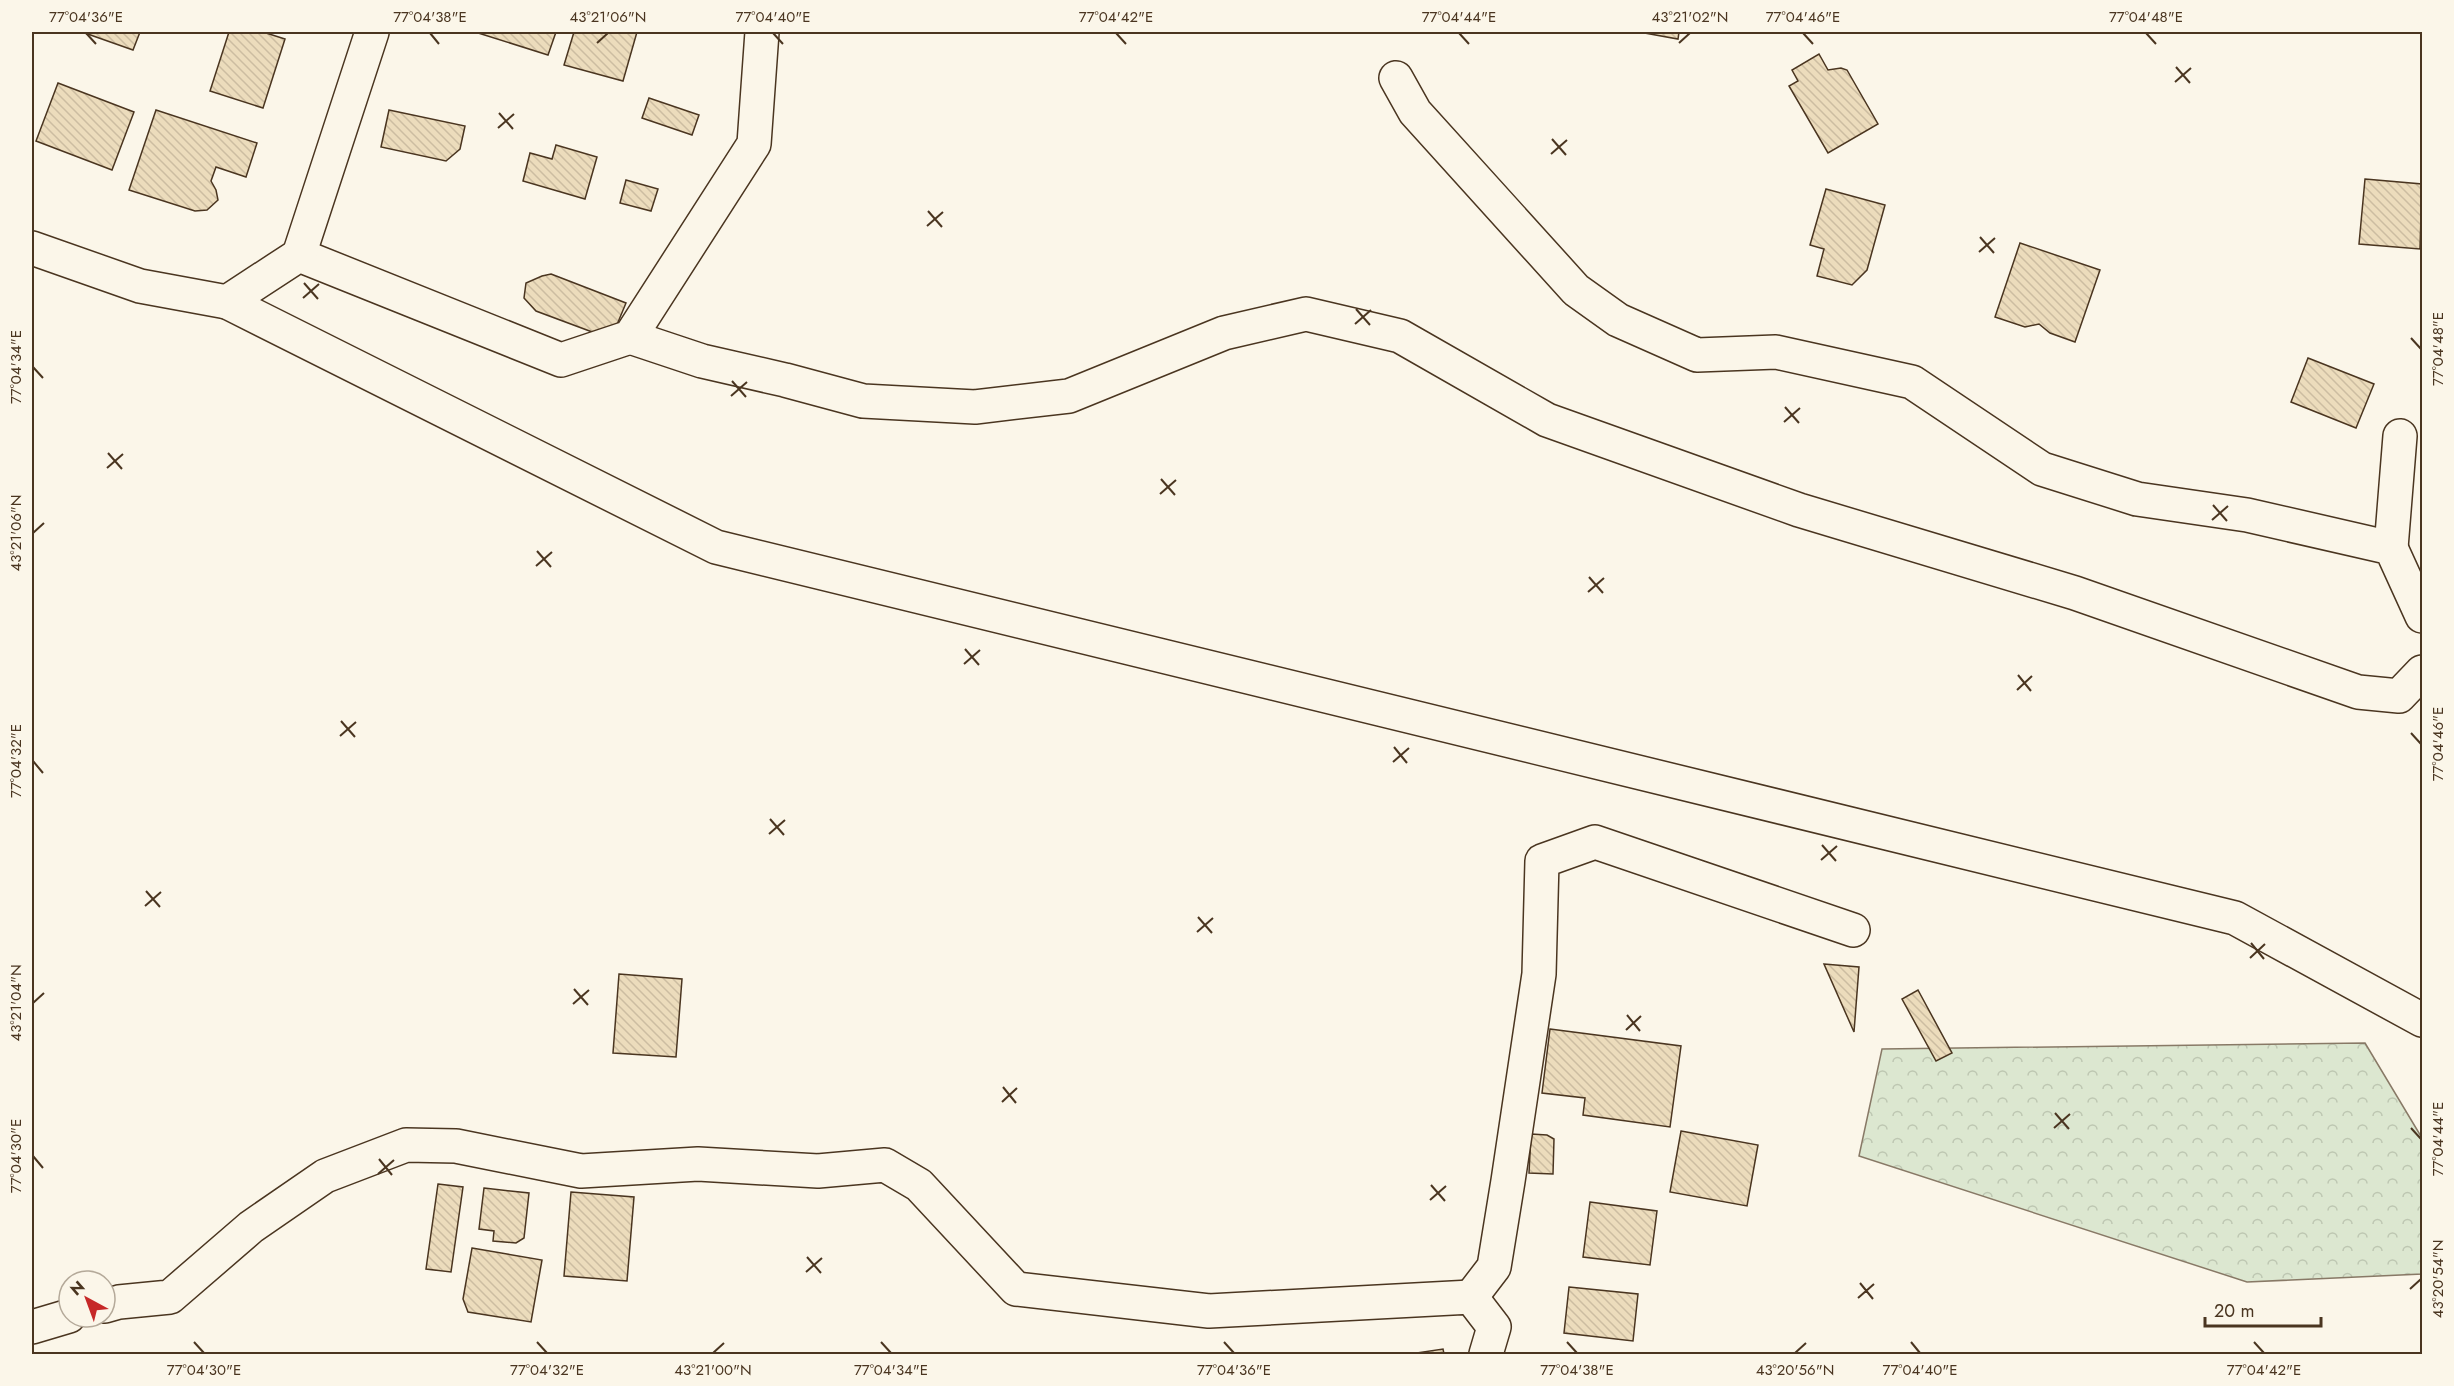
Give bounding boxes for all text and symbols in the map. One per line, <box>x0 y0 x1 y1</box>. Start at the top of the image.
text: 77°04'36"E <box>49 6 123 28</box>
text: 77°04'38"E <box>393 6 467 28</box>
text: 43°21'06"N <box>570 6 646 28</box>
text: 77°04'40"E <box>736 6 810 28</box>
text: 77°04'42"E <box>1079 6 1153 28</box>
text: 77°04'44"E <box>1422 6 1496 28</box>
text: 43°21'02"N <box>1652 6 1728 28</box>
text: 77°04'46"E <box>1766 6 1840 28</box>
text: 77°04'48"E <box>2109 6 2183 28</box>
text: 77°04'48"E <box>2427 312 2449 386</box>
text: 77°04'34"E <box>5 330 27 404</box>
text: 43°21'06"N <box>5 495 27 571</box>
text: 77°04'46"E <box>2427 707 2449 781</box>
text: 77°04'32"E <box>5 724 27 798</box>
text: 43°21'04"N <box>5 964 27 1042</box>
text: 77°04'44"E <box>2427 1102 2449 1176</box>
text: 77°04'30"E <box>5 1119 27 1193</box>
text: 43°20'54"N <box>2427 1240 2449 1318</box>
north arrow <box>57 1269 117 1329</box>
text: N <box>65 1275 90 1301</box>
scale bar <box>2205 1290 2320 1328</box>
text: 20 m <box>2214 1298 2254 1324</box>
text: 77°04'30"E <box>167 1359 241 1381</box>
text: 77°04'32"E <box>510 1359 584 1381</box>
text: 43°21'00"N <box>674 1359 752 1381</box>
text: 77°04'34"E <box>854 1359 928 1381</box>
text: 77°04'36"E <box>1197 1359 1271 1381</box>
text: 77°04'38"E <box>1540 1359 1614 1381</box>
text: 43°20'56"N <box>1756 1359 1834 1381</box>
text: 77°04'40"E <box>1883 1359 1957 1381</box>
text: 77°04'42"E <box>2227 1359 2301 1381</box>

